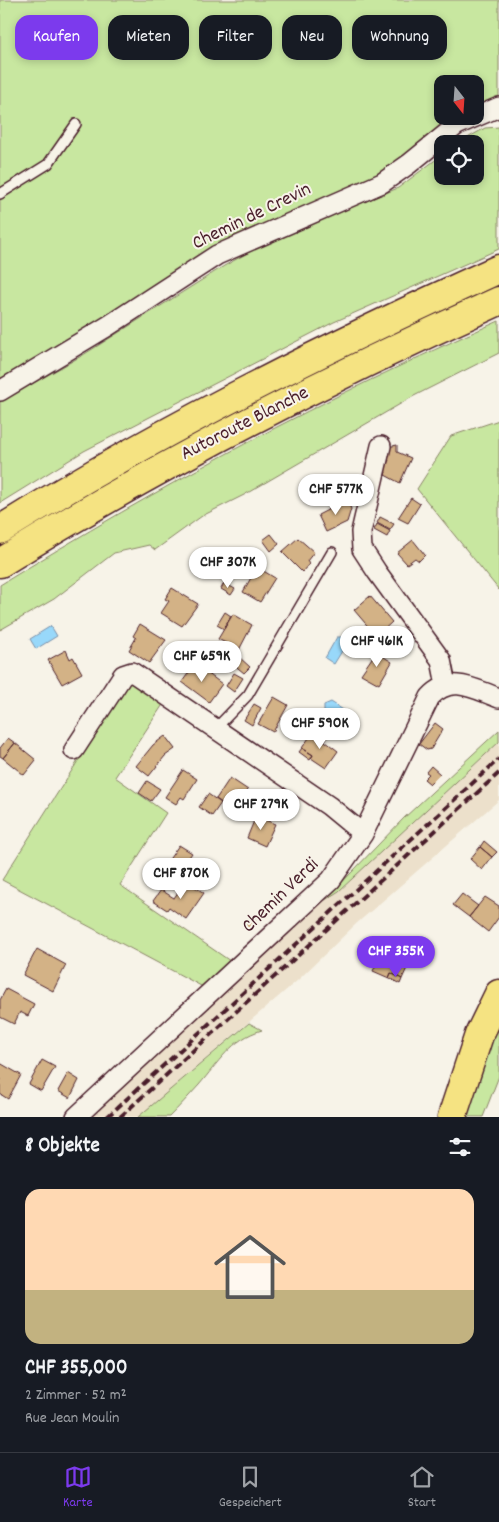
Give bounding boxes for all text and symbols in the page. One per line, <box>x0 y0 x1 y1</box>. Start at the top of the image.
chip: Kaufen <box>15 15 98 60</box>
chip: Mieten <box>108 15 189 60</box>
chip: Filter <box>199 15 272 60</box>
chip: Neu <box>282 15 342 60</box>
chip: Wohnung <box>352 15 447 60</box>
north arrow <box>434 75 484 125</box>
map controls <box>434 75 484 185</box>
button: locate <box>434 135 484 185</box>
street label: Chemin de Crevin <box>188 176 316 258</box>
street label: Autoroute Blanche <box>176 380 314 468</box>
pin: CHF 577K <box>284 474 388 516</box>
text: CHF 577K <box>309 478 363 501</box>
pin: CHF 307K <box>176 546 280 589</box>
text: CHF 307K <box>200 551 256 574</box>
pin: CHF 461K <box>325 626 429 668</box>
text: CHF 461K <box>351 630 403 653</box>
pin: CHF 659K <box>150 640 254 683</box>
text: CHF 659K <box>174 645 230 668</box>
pin: CHF 590K <box>268 708 372 750</box>
text: CHF 590K <box>291 712 349 735</box>
pin: CHF 279K <box>209 788 313 831</box>
text: CHF 279K <box>234 793 288 816</box>
street label: Chemin Verdi <box>236 852 326 940</box>
pin: CHF 870K <box>129 858 233 900</box>
text: CHF 870K <box>153 862 209 885</box>
pin: CHF 355K <box>344 936 448 978</box>
text: CHF 355K <box>368 940 424 963</box>
text: 8 Objekte <box>25 1132 100 1162</box>
icon: filters <box>446 1133 474 1161</box>
icon: home <box>205 1222 295 1312</box>
text: CHF 355,000 <box>25 1354 127 1384</box>
text: 2 Zimmer · 52 m² <box>25 1384 126 1407</box>
text: Rue Jean Moulin <box>25 1407 119 1430</box>
tab: Karte <box>63 1463 93 1513</box>
tab: Gespeichert <box>219 1463 282 1513</box>
tab: Start <box>408 1463 436 1513</box>

